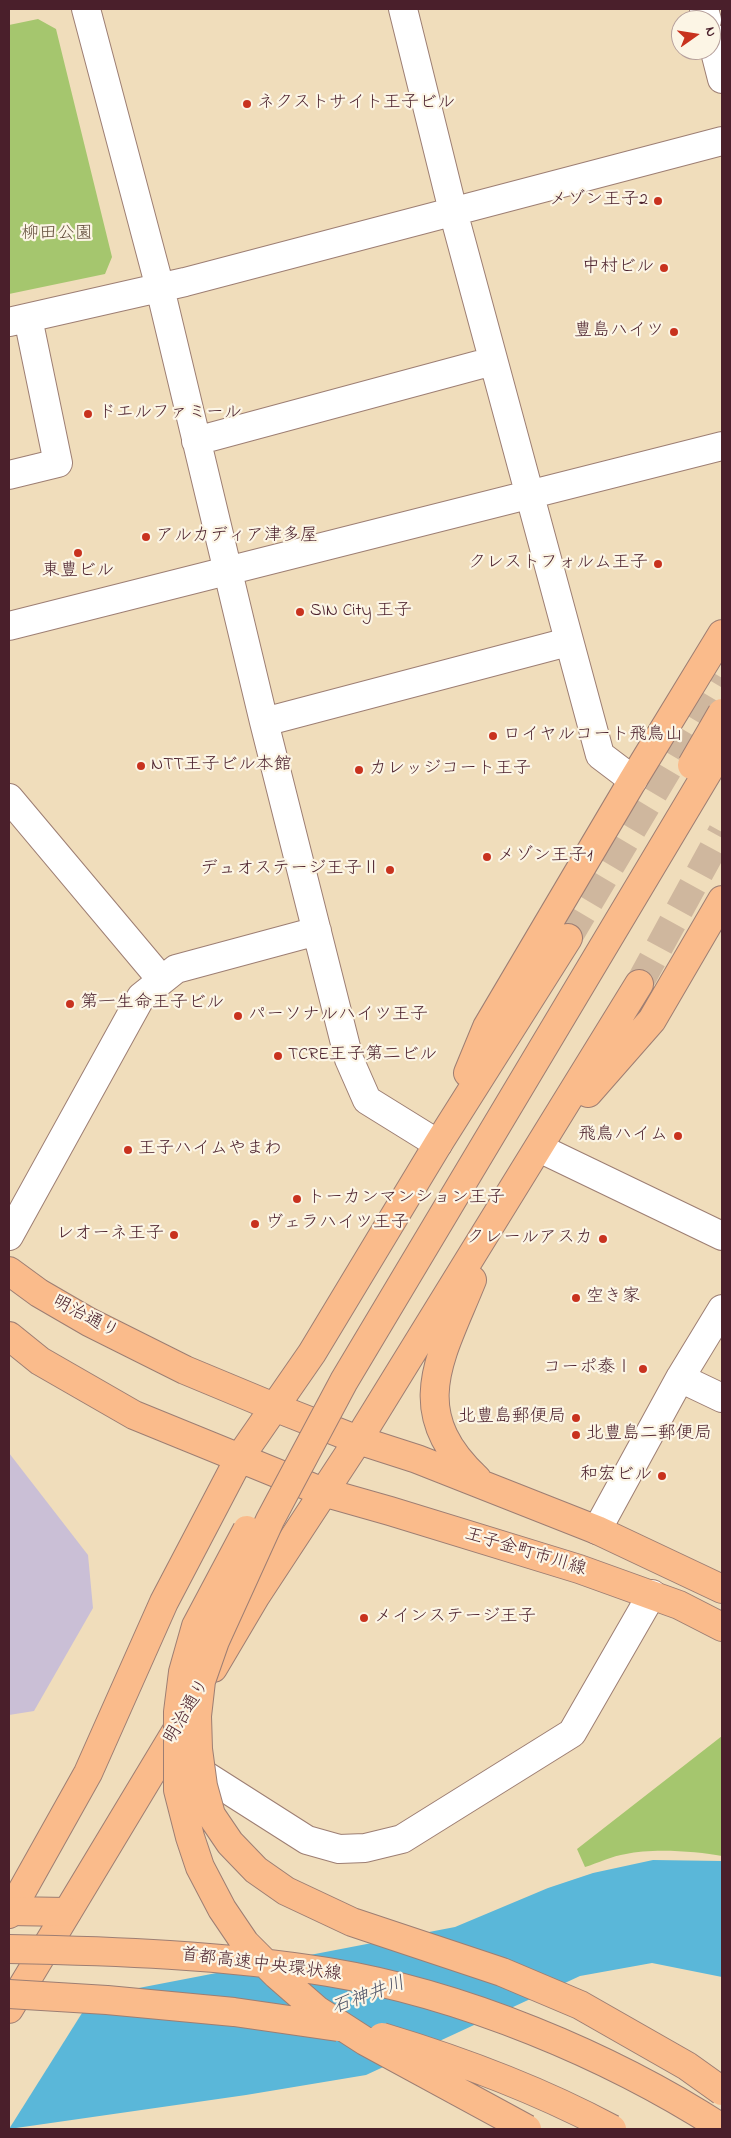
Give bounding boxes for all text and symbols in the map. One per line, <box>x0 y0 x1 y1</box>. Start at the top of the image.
north arrow <box>671 10 721 60</box>
text: N <box>699 25 721 39</box>
place label: ネクストサイト王子ビル <box>257 93 455 115</box>
marker: ネクストサイト王子ビル <box>241 98 253 110</box>
place label: メゾン王子2 <box>549 190 648 212</box>
marker: メゾン王子2 <box>652 195 664 207</box>
park label: 柳田公園 <box>21 224 93 246</box>
place label: 中村ビル <box>582 257 654 279</box>
marker: 中村ビル <box>658 262 670 274</box>
place label: 豊島ハイツ <box>574 321 664 343</box>
marker: 豊島ハイツ <box>668 326 680 338</box>
place label: ドエルファミール <box>98 403 242 425</box>
marker: ドエルファミール <box>82 408 94 420</box>
place label: アルカディア津多屋 <box>156 526 318 548</box>
marker: アルカディア津多屋 <box>140 531 152 543</box>
marker: 東豊ビル <box>72 547 84 559</box>
place label: クレストフォルム王子 <box>468 553 648 575</box>
marker: クレストフォルム王子 <box>652 558 664 570</box>
place label: 東豊ビル <box>42 561 114 583</box>
place label: SIN City 王子 <box>310 601 412 623</box>
marker: SIN City 王子 <box>294 606 306 618</box>
place label: ロイヤルコート飛鳥山 <box>503 725 683 747</box>
marker: ロイヤルコート飛鳥山 <box>487 730 499 742</box>
place label: NTT王子ビル本館 <box>151 755 292 777</box>
place label: カレッジコート王子 <box>369 759 531 781</box>
marker: NTT王子ビル本館 <box>135 760 147 772</box>
marker: カレッジコート王子 <box>353 764 365 776</box>
place label: メゾン王子1 <box>497 846 593 868</box>
marker: メゾン王子1 <box>481 851 493 863</box>
place label: デュオステージ王子Ⅱ <box>200 859 380 881</box>
marker: デュオステージ王子Ⅱ <box>384 864 396 876</box>
place label: 第一生命王子ビル <box>80 993 224 1015</box>
marker: 第一生命王子ビル <box>64 998 76 1010</box>
place label: パーソナルハイツ王子 <box>248 1005 428 1027</box>
marker: パーソナルハイツ王子 <box>232 1010 244 1022</box>
place label: TCRE王子第二ビル <box>288 1045 437 1067</box>
marker: TCRE王子第二ビル <box>272 1050 284 1062</box>
place label: 飛鳥ハイム <box>578 1125 668 1147</box>
marker: 飛鳥ハイム <box>672 1130 684 1142</box>
place label: 王子ハイムやまわ <box>138 1139 282 1161</box>
marker: 王子ハイムやまわ <box>122 1144 134 1156</box>
place label: トーカンマンション王子 <box>307 1188 505 1210</box>
marker: トーカンマンション王子 <box>291 1193 303 1205</box>
place label: ヴェラハイツ王子 <box>265 1213 409 1235</box>
marker: ヴェラハイツ王子 <box>249 1218 261 1230</box>
place label: レオーネ王子 <box>56 1224 164 1246</box>
place label: クレールアスカ <box>466 1228 593 1250</box>
marker: レオーネ王子 <box>168 1229 180 1241</box>
marker: クレールアスカ <box>597 1233 609 1245</box>
place label: 空き家 <box>586 1287 640 1309</box>
street label: 明治通り <box>48 1292 122 1344</box>
marker: 空き家 <box>570 1292 582 1304</box>
place label: コーポ泰Ⅰ <box>543 1358 633 1380</box>
marker: コーポ泰Ⅰ <box>637 1363 649 1375</box>
place label: 北豊島郵便局 <box>458 1407 566 1429</box>
marker: 北豊島郵便局 <box>570 1412 582 1424</box>
place label: 北豊島二郵便局 <box>586 1424 712 1446</box>
marker: 北豊島二郵便局 <box>570 1429 582 1441</box>
place label: 和宏ビル <box>580 1465 652 1487</box>
marker: 和宏ビル <box>656 1470 668 1482</box>
street label: 王子金町市川線 <box>462 1524 588 1582</box>
place label: メインステージ王子 <box>374 1607 536 1629</box>
marker: メインステージ王子 <box>358 1612 370 1624</box>
street label: 明治通り <box>160 1676 216 1748</box>
street label: 首都高速中央環状線 <box>179 1945 343 1987</box>
water label: 石神井川 <box>329 1973 409 2021</box>

